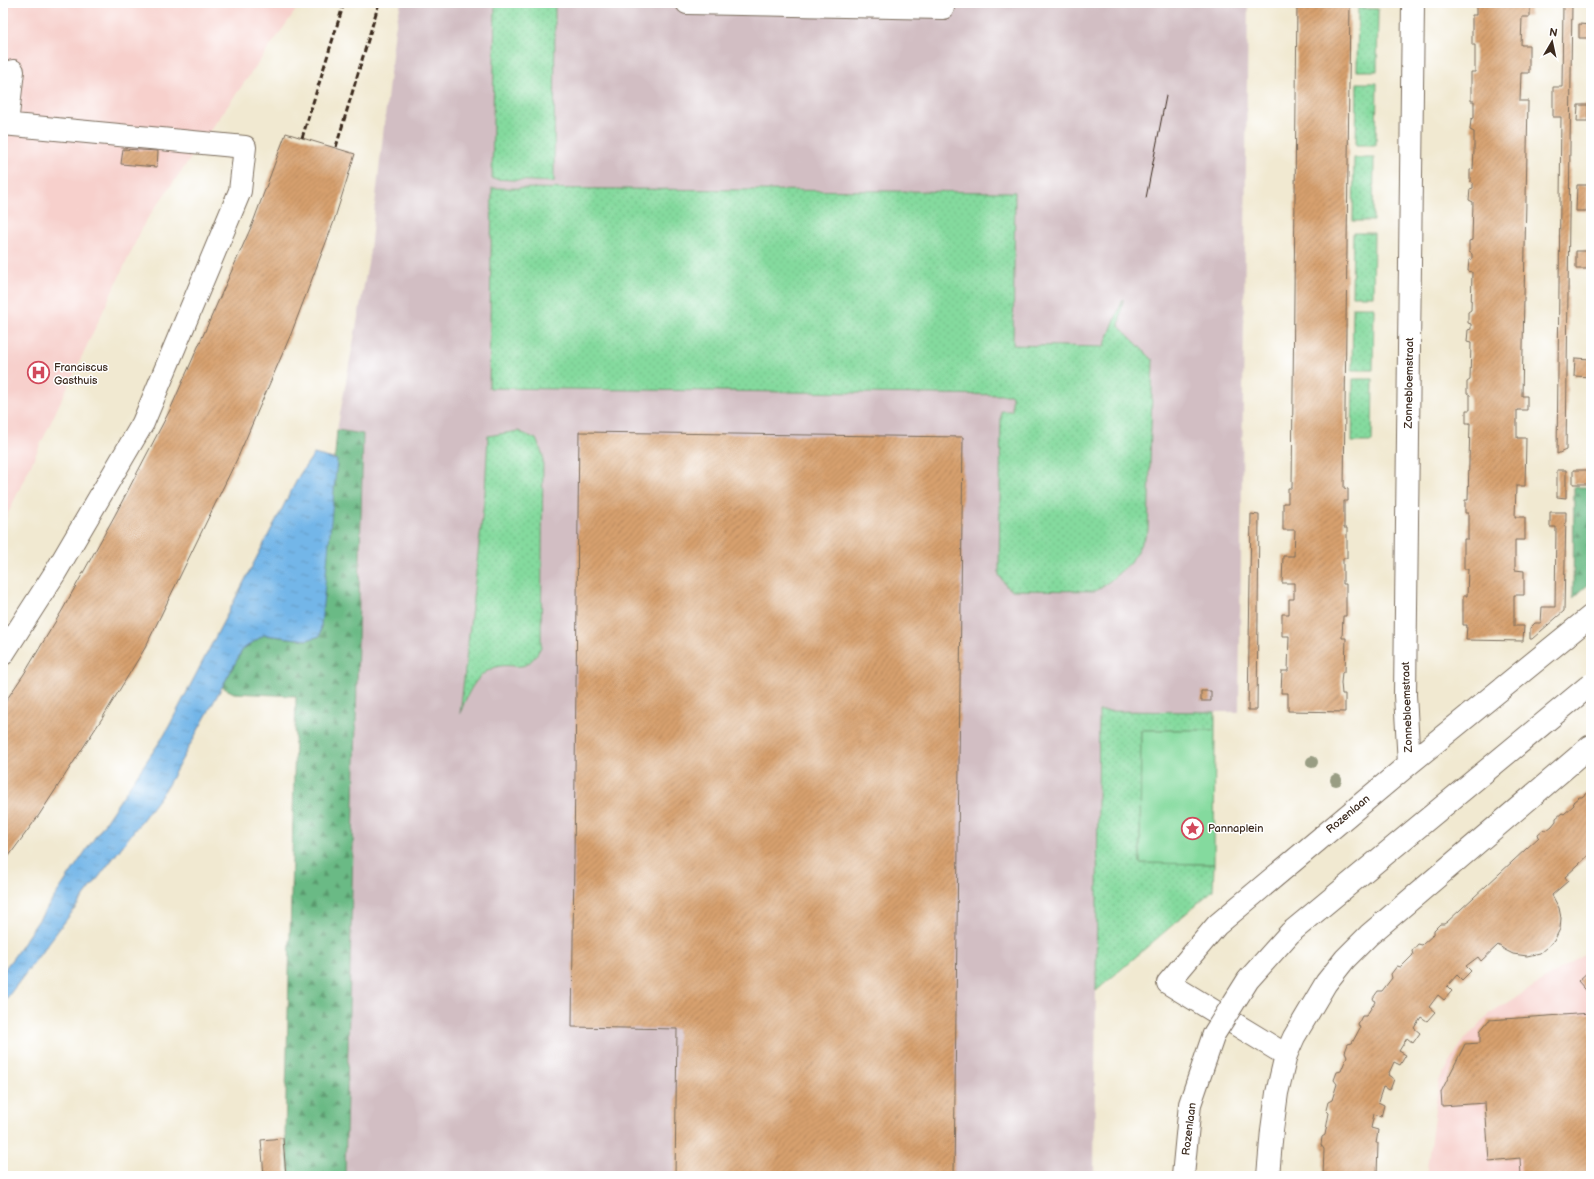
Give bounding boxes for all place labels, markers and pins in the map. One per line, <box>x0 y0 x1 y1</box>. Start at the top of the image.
hospital icon: Franciscus Gasthuis <box>26 360 52 386</box>
place label: Franciscus Gasthuis <box>54 361 109 387</box>
place icon: Pannaplein <box>1180 815 1206 841</box>
place label: Pannaplein <box>1208 822 1263 835</box>

